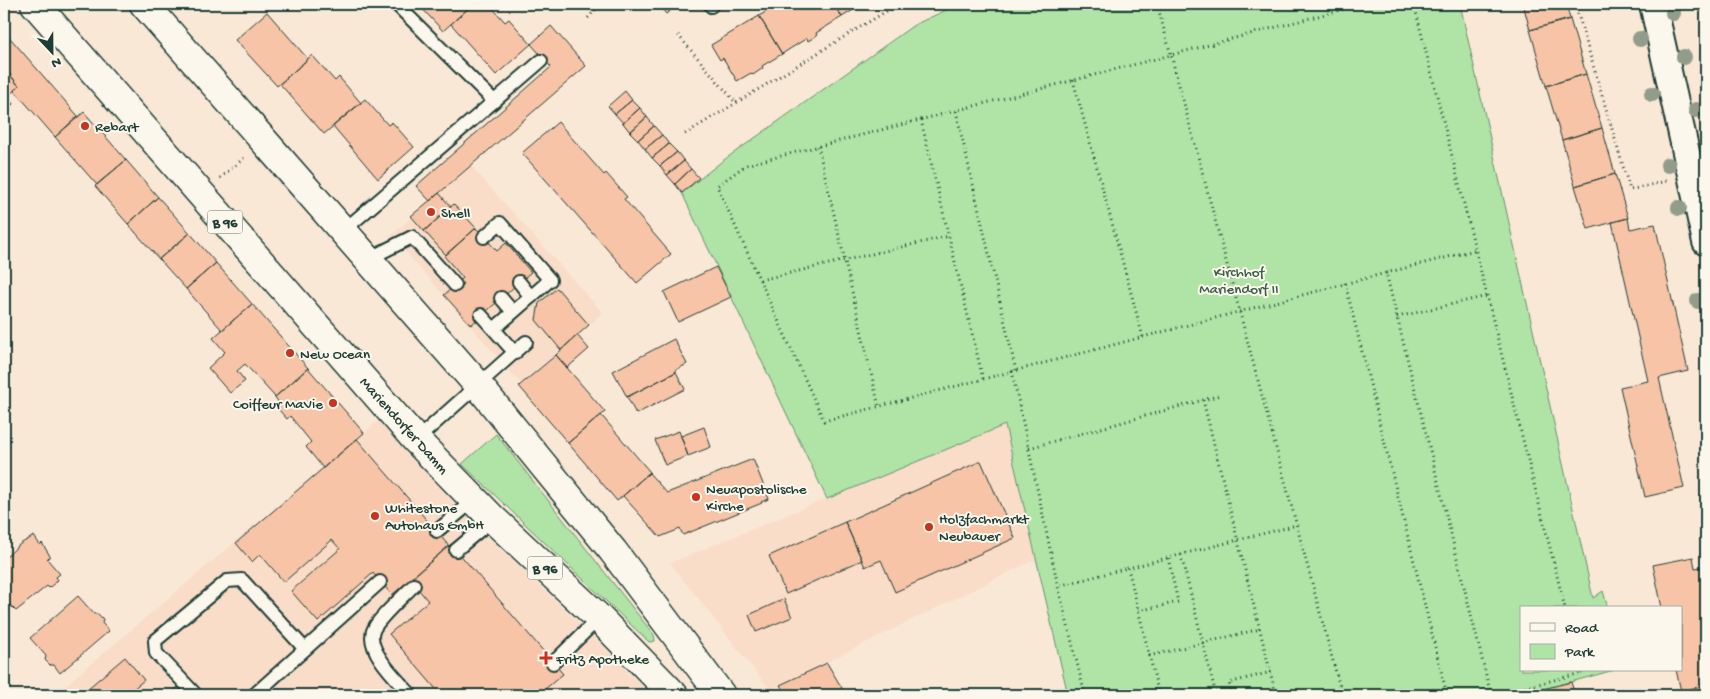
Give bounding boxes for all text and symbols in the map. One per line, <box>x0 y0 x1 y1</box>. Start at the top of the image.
north arrow <box>28 28 78 78</box>
text: N <box>49 52 63 71</box>
place label: Rebart <box>95 119 140 137</box>
marker: Rebart <box>79 120 91 132</box>
place label: Shell <box>441 205 470 223</box>
marker: Shell <box>425 206 437 218</box>
road number: B 96 <box>208 210 242 233</box>
park label: Kirchhof Mariendorf II <box>1199 264 1279 299</box>
place label: New Ocean <box>300 346 370 364</box>
marker: New Ocean <box>284 347 296 359</box>
street label: Mariendorfer Damm <box>355 374 452 479</box>
place label: Coiffeur MaVie <box>233 396 323 414</box>
marker: Coiffeur MaVie <box>327 397 339 409</box>
place label: Neuapostolische Kirche <box>706 481 807 516</box>
marker: Neuapostolische Kirche <box>690 491 702 503</box>
place label: Whitestone Autohaus GmbH <box>385 500 484 535</box>
marker: Whitestone Autohaus GmbH <box>369 510 381 522</box>
place label: Holzfachmarkt Neubauer <box>939 511 1030 546</box>
marker: Holzfachmarkt Neubauer <box>923 521 935 533</box>
road number: B 96 <box>528 556 562 580</box>
legend <box>1520 606 1682 672</box>
text: Road <box>1565 620 1599 638</box>
text: Park <box>1564 644 1595 662</box>
place label: Fritz Apotheke <box>555 651 649 669</box>
marker: Fritz Apotheke <box>540 652 552 664</box>

